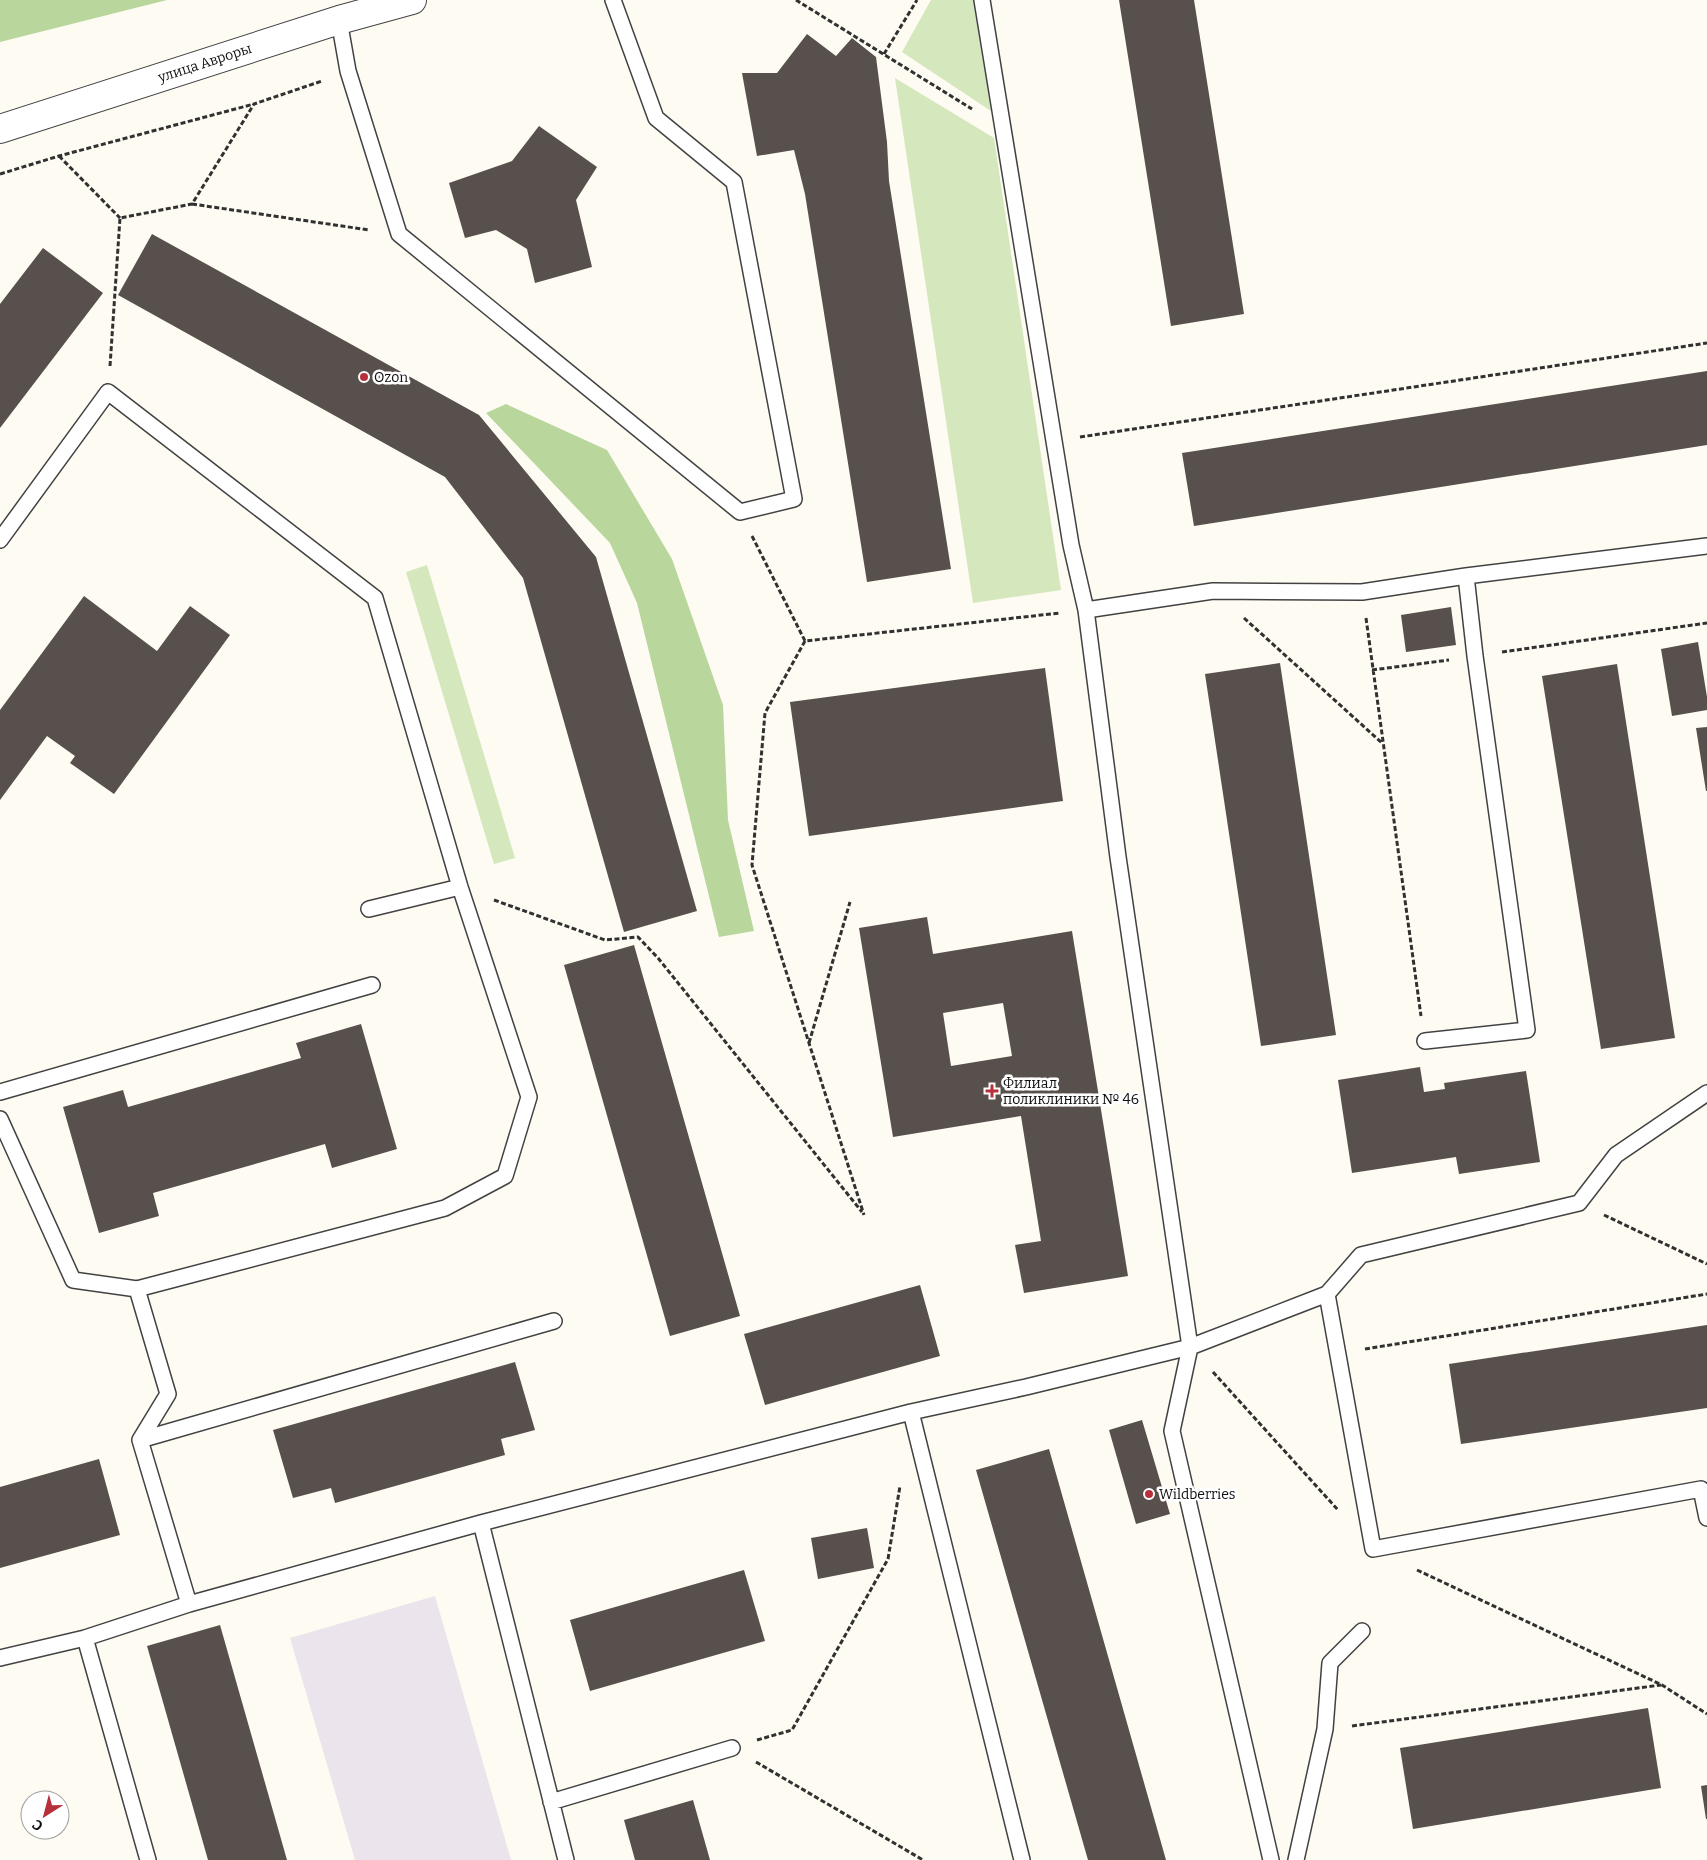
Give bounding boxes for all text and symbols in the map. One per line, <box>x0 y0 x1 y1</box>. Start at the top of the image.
street label: улица Авроры <box>155 40 254 86</box>
place label: Ozon <box>374 369 408 386</box>
marker: Ozon <box>358 371 370 383</box>
place label: Филиал поликлиники № 46 <box>1003 1075 1139 1108</box>
marker: Филиал поликлиники № 46 <box>985 1084 999 1098</box>
place label: Wildberries <box>1159 1486 1236 1503</box>
marker: Wildberries <box>1143 1488 1155 1500</box>
north arrow <box>20 1790 70 1840</box>
text: С <box>29 1816 46 1835</box>

